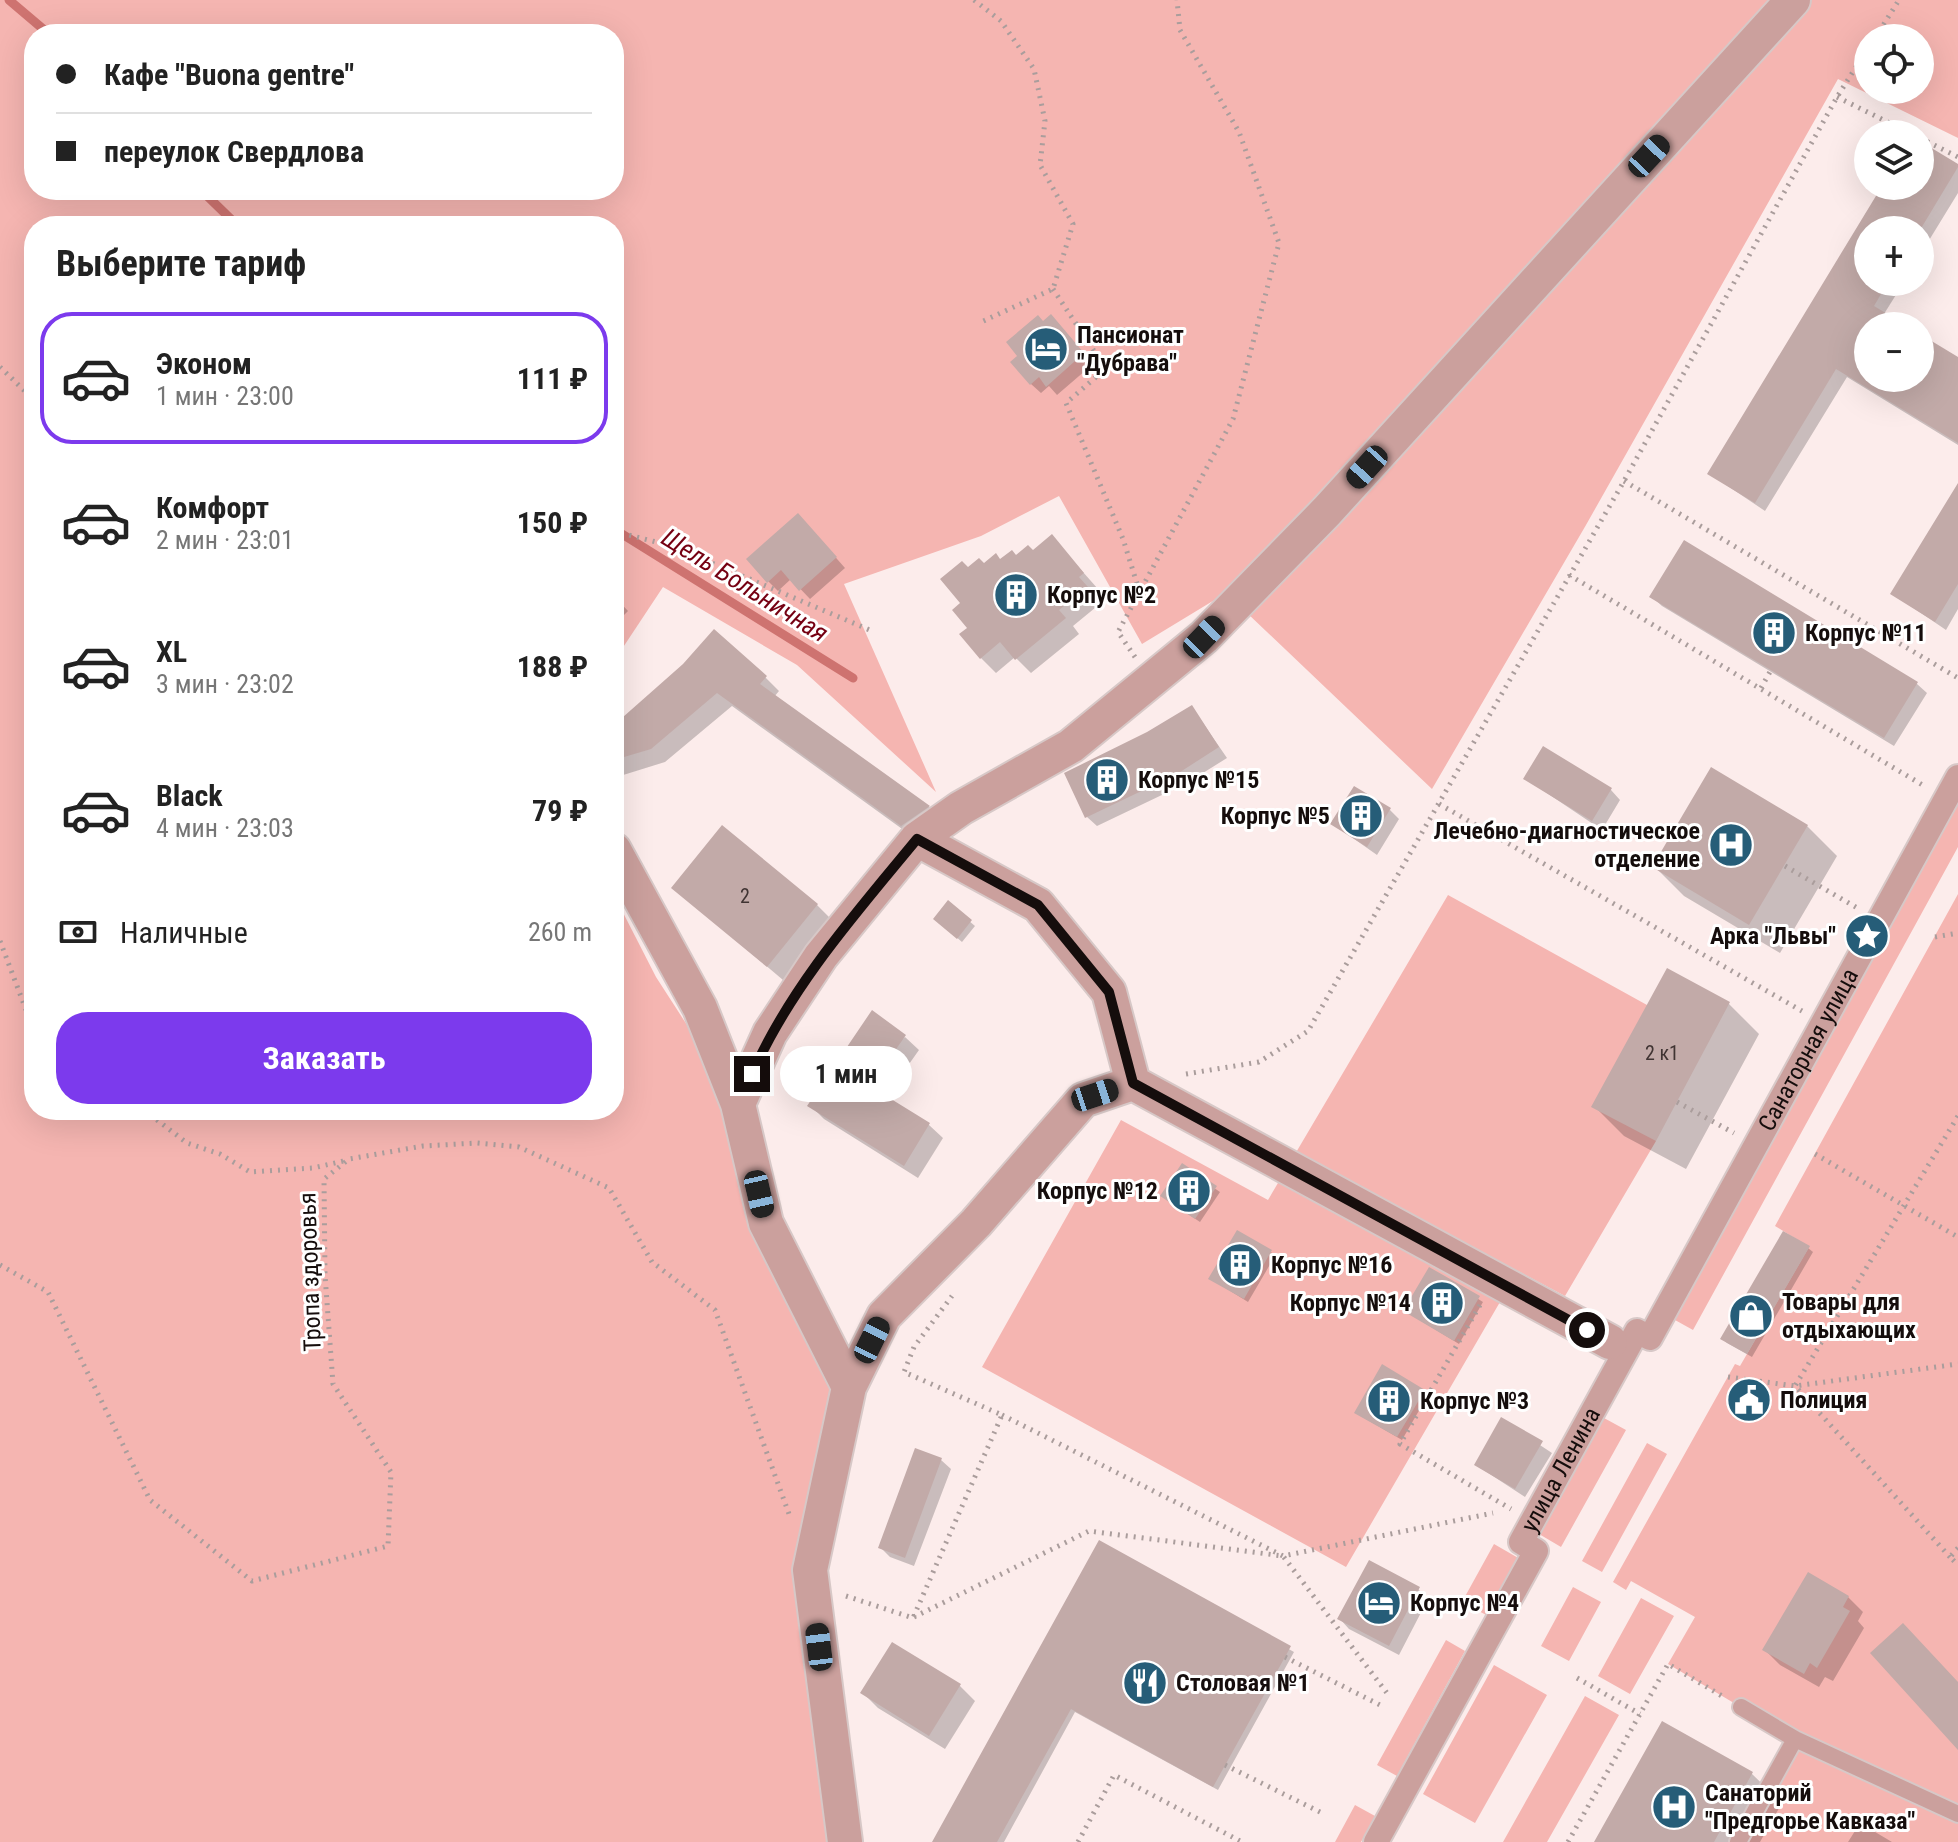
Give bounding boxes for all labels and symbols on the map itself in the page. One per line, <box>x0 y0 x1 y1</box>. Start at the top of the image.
car <box>1624 130 1674 182</box>
place label: Пансионат "Дубрава" <box>1077 321 1184 377</box>
hotel icon: Пансионат "Дубрава" <box>1022 325 1070 373</box>
car <box>1342 441 1392 493</box>
water label: Щель Больничная <box>656 522 834 648</box>
building icon: Корпус №2 <box>992 571 1040 619</box>
place label: Корпус №2 <box>1047 581 1156 609</box>
building icon: Корпус №11 <box>1750 609 1798 657</box>
car <box>1179 611 1229 663</box>
place label: Корпус №11 <box>1805 619 1926 647</box>
building icon: Корпус №15 <box>1083 756 1131 804</box>
place label: Корпус №15 <box>1138 766 1259 794</box>
building icon: Корпус №5 <box>1337 792 1385 840</box>
place label: Корпус №5 <box>1221 802 1330 830</box>
place label: Лечебно-диагностическое отделение <box>1434 817 1700 873</box>
hospital icon: Лечебно-диагностическое отделение <box>1707 821 1755 869</box>
house number: 2 <box>740 884 750 908</box>
place icon: Арка "Львы" <box>1843 912 1891 960</box>
place label: Арка "Львы" <box>1710 922 1836 950</box>
street label: Санаторная улица <box>1752 964 1864 1136</box>
house number: 2 к1 <box>1645 1041 1679 1065</box>
callout: 1 мин <box>780 1046 912 1102</box>
route end <box>734 1056 770 1092</box>
car <box>1068 1076 1122 1114</box>
building icon: Корпус №12 <box>1165 1167 1213 1215</box>
car <box>742 1168 776 1220</box>
place label: Корпус №12 <box>1037 1177 1158 1205</box>
street label: Тропа здоровья <box>293 1192 327 1352</box>
building icon: Корпус №16 <box>1216 1241 1264 1289</box>
place label: Корпус №16 <box>1271 1251 1392 1279</box>
building icon: Корпус №14 <box>1418 1279 1466 1327</box>
place label: Товары для отдыхающих <box>1782 1288 1916 1344</box>
place label: Корпус №14 <box>1290 1289 1411 1317</box>
shop icon: Товары для отдыхающих <box>1727 1292 1775 1340</box>
route start <box>1569 1312 1605 1348</box>
car <box>851 1313 893 1367</box>
public building icon: Полиция <box>1725 1376 1773 1424</box>
building icon: Корпус №3 <box>1365 1377 1413 1425</box>
place label: Полиция <box>1780 1386 1867 1414</box>
place label: Корпус №3 <box>1420 1387 1529 1415</box>
street label: улица Ленина <box>1515 1403 1606 1537</box>
hotel icon: Корпус №4 <box>1355 1579 1403 1627</box>
place label: Корпус №4 <box>1410 1589 1519 1617</box>
car <box>804 1622 834 1672</box>
restaurant icon: Столовая №1 <box>1121 1659 1169 1707</box>
place label: Столовая №1 <box>1176 1669 1310 1697</box>
place label: Санаторий "Предгорье Кавказа" <box>1705 1779 1915 1835</box>
hospital icon: Санаторий "Предгорье Кавказа" <box>1650 1783 1698 1831</box>

